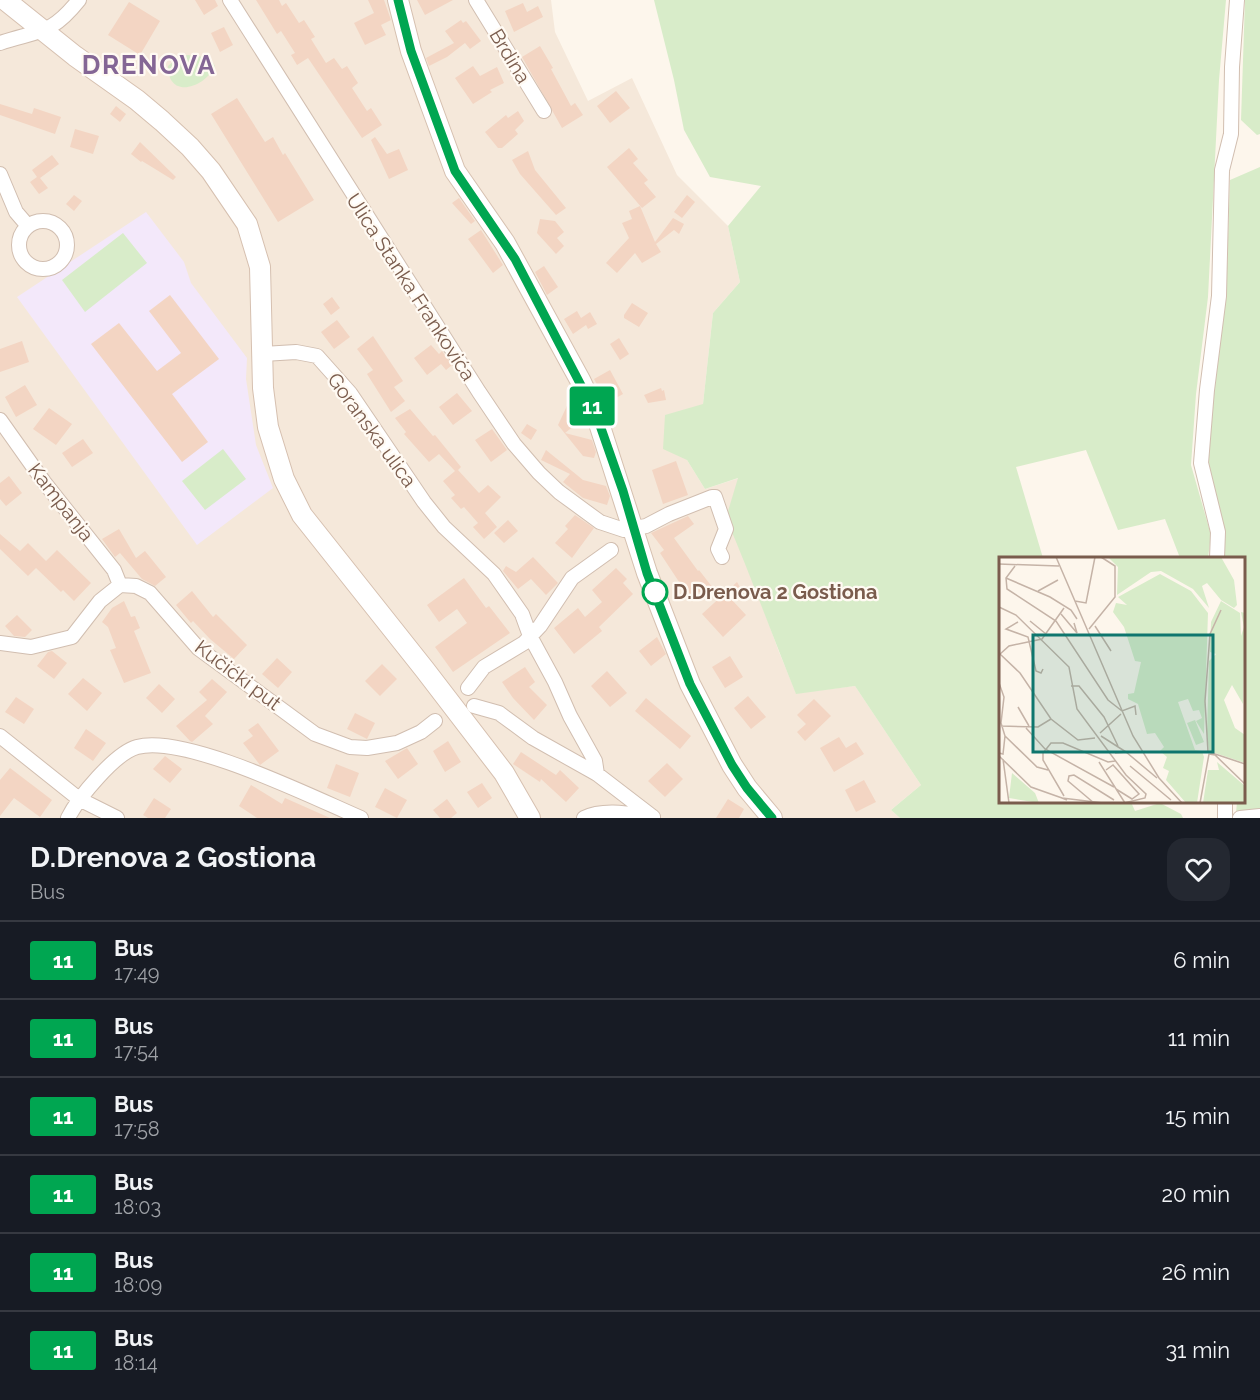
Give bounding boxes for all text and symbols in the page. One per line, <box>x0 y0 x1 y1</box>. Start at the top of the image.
street label: Brdina <box>484 24 536 88</box>
district label: DRENOVA <box>82 50 216 80</box>
street label: Ulica Stanka Frankovića <box>341 189 481 385</box>
street label: Goranska ulica <box>322 368 422 492</box>
line badge: 11 <box>565 386 619 426</box>
text: 11 <box>582 394 602 419</box>
street label: Kampanja <box>23 458 99 546</box>
inset map <box>999 557 1245 803</box>
marker: D.Drenova 2 Gostiona <box>642 579 668 605</box>
place label: D.Drenova 2 Gostiona <box>673 580 877 604</box>
street label: Kučićki put <box>190 635 286 715</box>
button: heart <box>1167 838 1230 901</box>
text: D.Drenova 2 Gostiona <box>30 841 316 874</box>
text: Bus <box>30 880 65 904</box>
text: Bus <box>114 935 153 961</box>
text: 6 min <box>1173 947 1230 973</box>
text: 11 <box>53 948 73 973</box>
text: 17:49 <box>114 961 160 985</box>
text: Bus <box>114 1013 153 1039</box>
text: 11 min <box>1168 1025 1230 1051</box>
text: 11 <box>53 1026 73 1051</box>
text: 17:54 <box>114 1039 159 1063</box>
text: Bus <box>114 1091 153 1117</box>
text: 15 min <box>1165 1103 1230 1129</box>
text: 11 <box>53 1104 73 1129</box>
text: 17:58 <box>114 1117 160 1141</box>
text: Bus <box>114 1169 153 1195</box>
text: 20 min <box>1162 1181 1230 1207</box>
text: 11 <box>53 1182 73 1207</box>
text: 18:03 <box>114 1195 161 1219</box>
text: Bus <box>114 1247 153 1273</box>
text: 26 min <box>1162 1259 1230 1285</box>
text: 11 <box>53 1260 73 1285</box>
text: 18:09 <box>114 1273 162 1297</box>
text: Bus <box>114 1325 153 1351</box>
text: 31 min <box>1165 1337 1230 1363</box>
text: 11 <box>53 1338 73 1363</box>
text: 18:14 <box>114 1351 158 1375</box>

